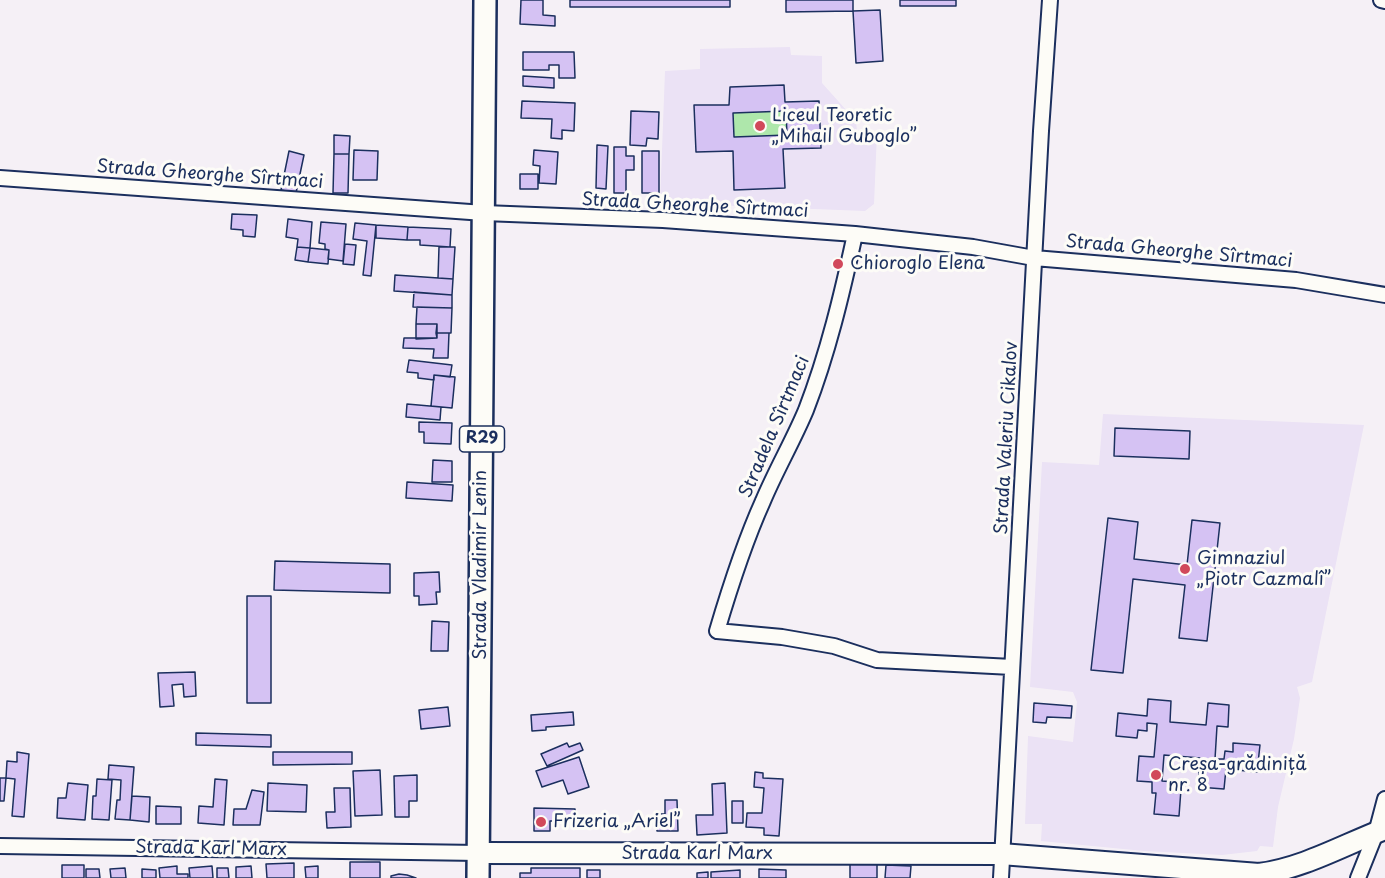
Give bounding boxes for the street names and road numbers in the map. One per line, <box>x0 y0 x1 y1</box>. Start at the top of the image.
street label: Strada Gheorghe Sîrtmaci <box>96 156 324 194</box>
street label: Strada Gheorghe Sîrtmaci <box>581 189 809 223</box>
street label: Strada Gheorghe Sîrtmaci <box>1065 231 1293 273</box>
street label: Strada Valeriu Cikalov <box>991 341 1023 535</box>
street label: Stradela Sîrtmaci <box>735 353 815 501</box>
road number: R29 <box>460 426 504 452</box>
street label: Strada Vladimir Lenin <box>470 470 492 660</box>
street label: Strada Karl Marx <box>135 837 287 861</box>
street label: Strada Karl Marx <box>621 843 773 865</box>

